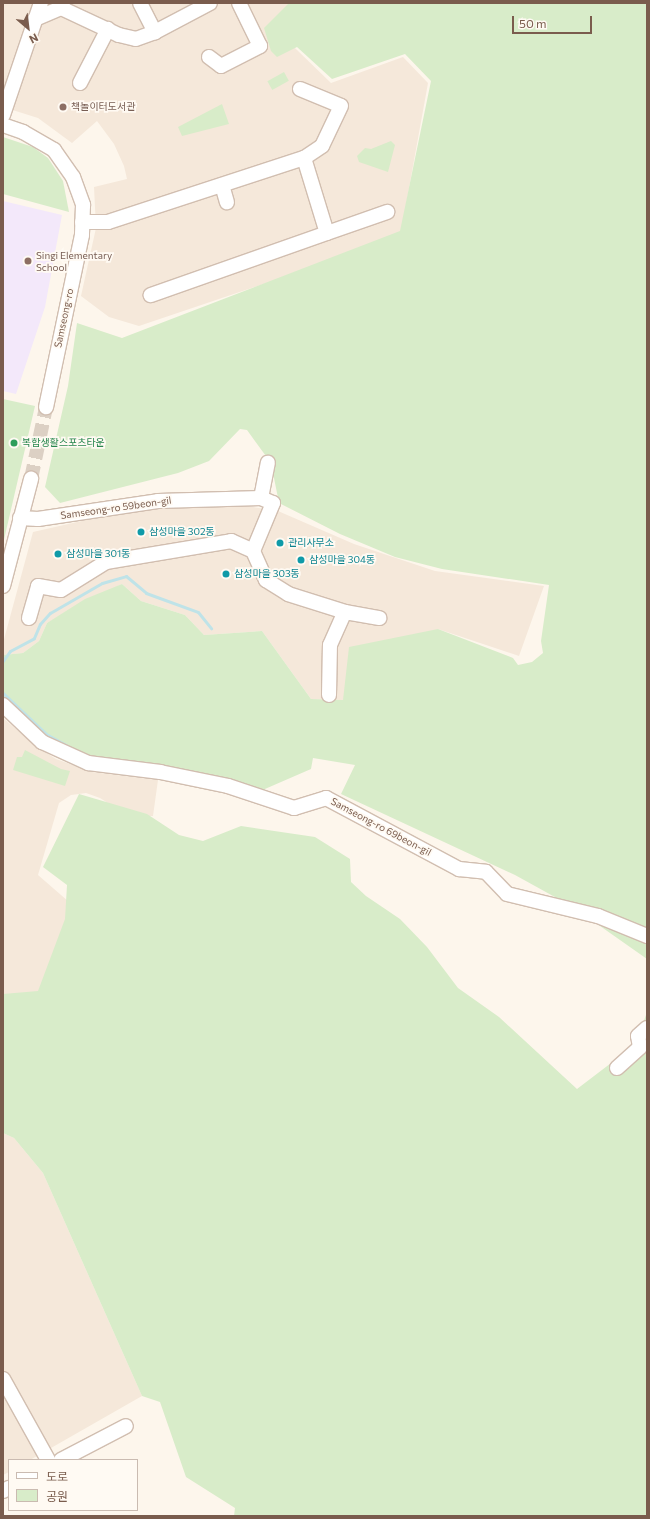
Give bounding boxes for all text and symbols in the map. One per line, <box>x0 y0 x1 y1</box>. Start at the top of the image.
north arrow <box>8 8 48 48</box>
scale bar <box>514 8 594 34</box>
text: 50 m <box>519 16 547 30</box>
text: N <box>27 31 41 47</box>
place label: 책놀이터도서관 <box>71 101 135 113</box>
marker: 책놀이터도서관 <box>58 102 68 112</box>
place label: Singi Elementary School <box>36 249 112 272</box>
marker: Singi Elementary School <box>23 256 33 266</box>
street label: Samseong-ro <box>52 287 76 349</box>
place label: 복합생활스포츠타운 <box>22 437 105 449</box>
marker: 복합생활스포츠타운 <box>9 438 19 448</box>
street label: Samseong-ro 59beon-gil <box>60 494 172 522</box>
place label: 삼성마을 302동 <box>149 526 215 538</box>
marker: 삼성마을 302동 <box>136 527 146 537</box>
place label: 관리사무소 <box>288 537 334 549</box>
marker: 관리사무소 <box>275 538 285 548</box>
place label: 삼성마을 301동 <box>66 548 130 560</box>
marker: 삼성마을 301동 <box>53 549 63 559</box>
place label: 삼성마을 304동 <box>309 554 375 566</box>
marker: 삼성마을 304동 <box>296 555 306 565</box>
place label: 삼성마을 303동 <box>234 568 300 580</box>
marker: 삼성마을 303동 <box>221 569 231 579</box>
street label: Samseong-ro 69beon-gil <box>329 795 433 859</box>
legend <box>8 1459 138 1511</box>
text: 도로 <box>46 1469 68 1483</box>
text: 공원 <box>46 1489 68 1503</box>

